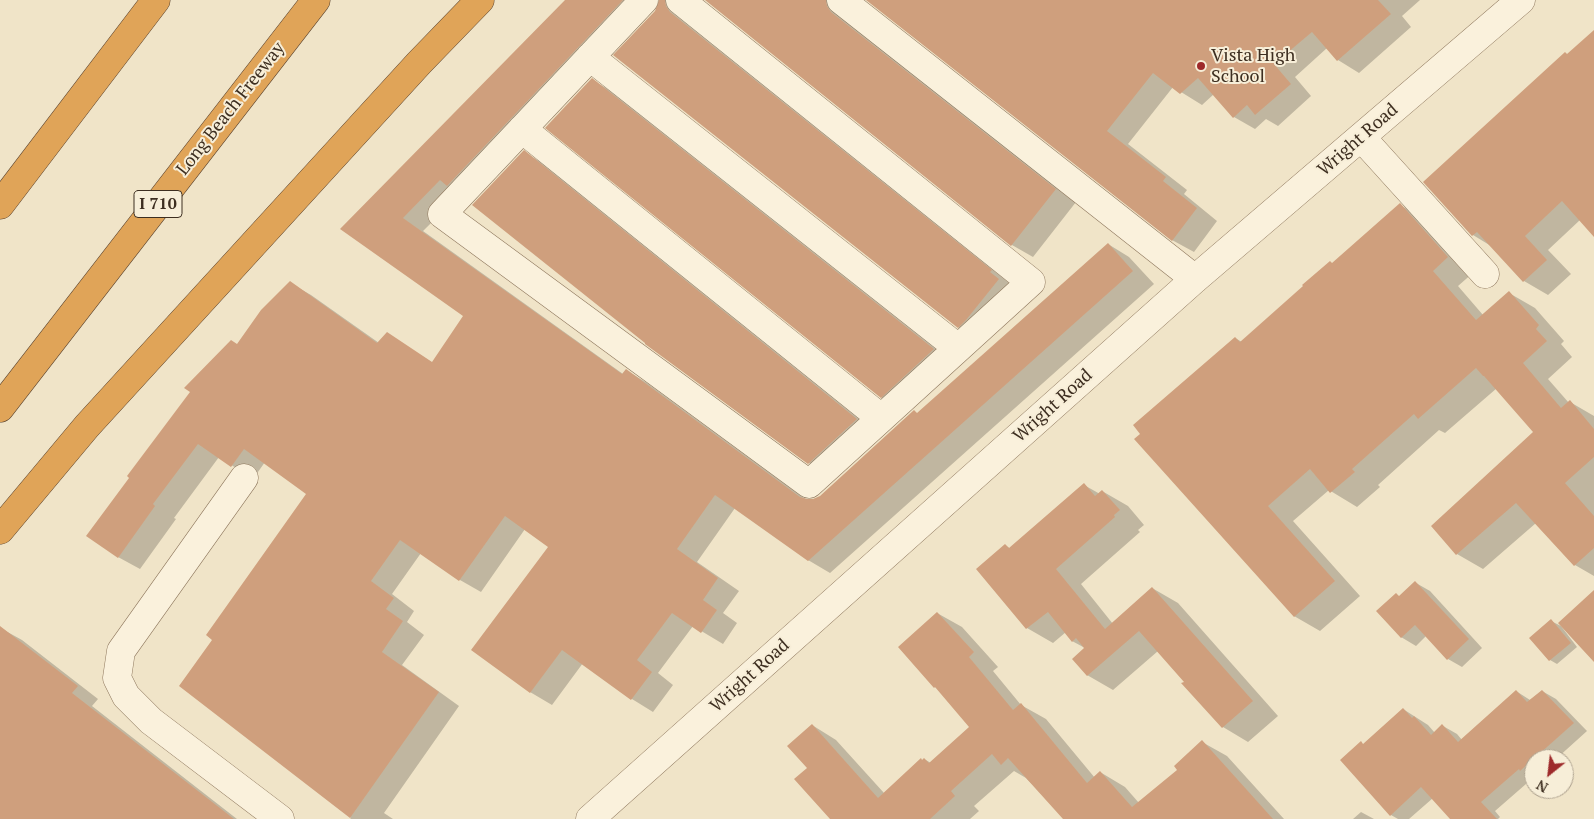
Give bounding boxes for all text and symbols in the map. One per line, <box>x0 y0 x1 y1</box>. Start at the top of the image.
street label: Long Beach Freeway <box>172 38 290 180</box>
place label: Vista High School <box>1211 45 1295 88</box>
marker: Vista High School <box>1195 60 1207 72</box>
street label: Wright Road <box>1313 99 1403 181</box>
road number: I 710 <box>134 190 182 218</box>
street label: Wright Road <box>1009 365 1097 447</box>
street label: Wright Road <box>706 635 794 717</box>
north arrow <box>1524 749 1574 799</box>
text: N <box>1533 776 1551 798</box>

